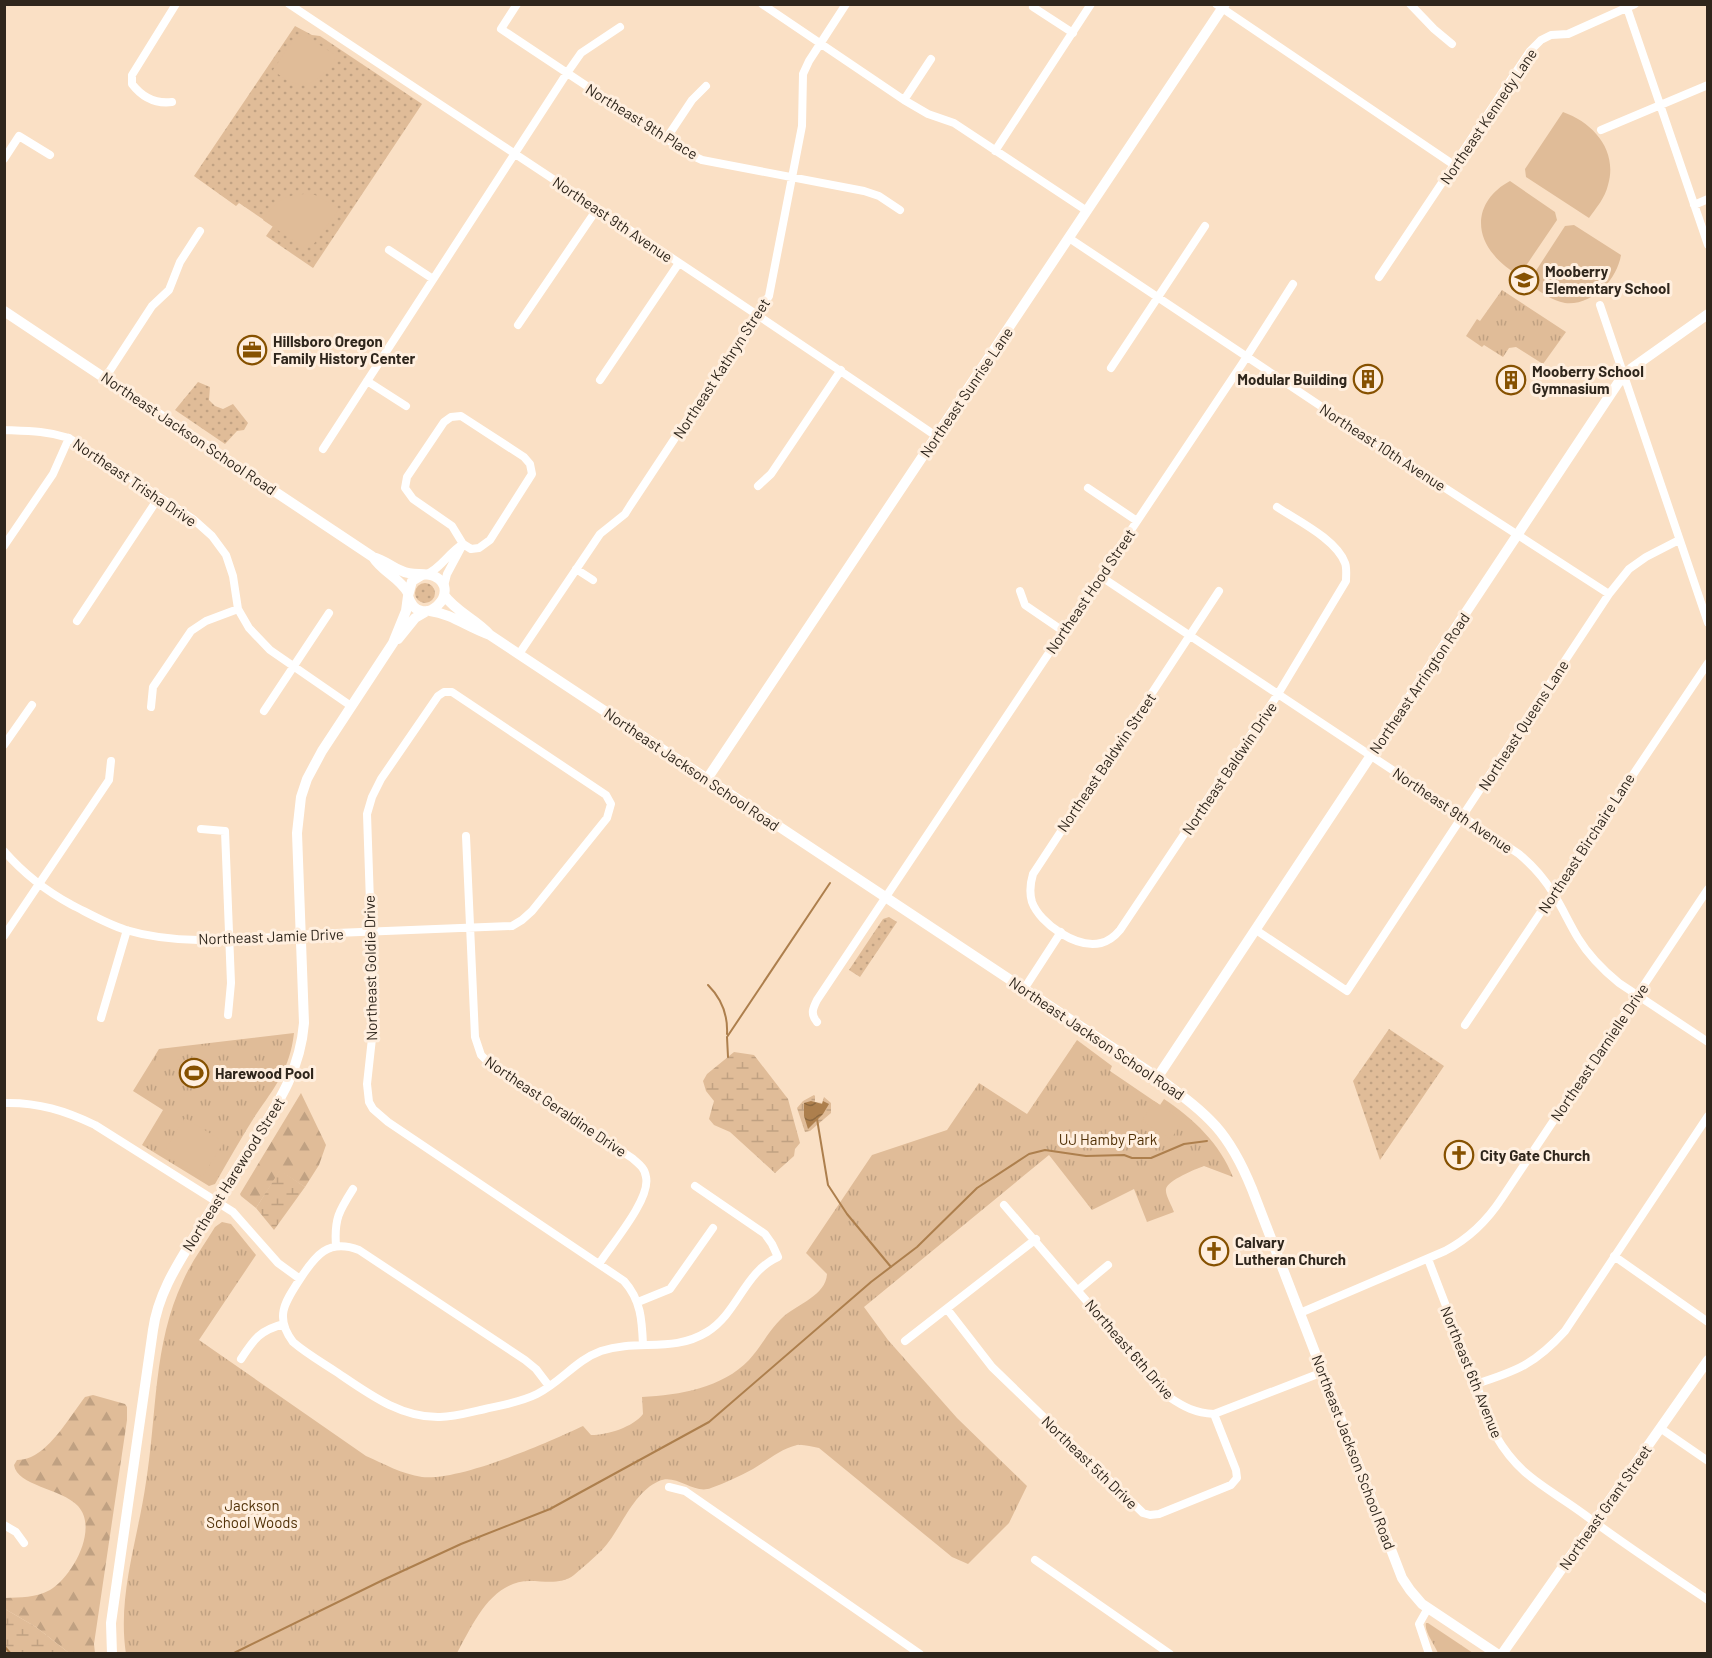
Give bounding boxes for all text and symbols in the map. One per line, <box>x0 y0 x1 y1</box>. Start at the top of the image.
street label: Northeast Kennedy Lane <box>1436 45 1540 187</box>
street label: Northeast 9th Place <box>583 79 701 163</box>
street label: Northeast 9th Avenue <box>550 172 676 266</box>
place label: Mooberry Elementary School <box>1545 262 1670 297</box>
school or university icon: Mooberry Elementary School <box>1508 264 1540 296</box>
street label: Northeast Kathryn Street <box>669 294 773 442</box>
street label: Northeast Sunrise Lane <box>916 323 1016 461</box>
place label: Hillsboro Oregon Family History Center <box>273 332 416 367</box>
office icon: Hillsboro Oregon Family History Center <box>236 334 268 366</box>
place label: Mooberry School Gymnasium <box>1532 362 1644 397</box>
building icon: Modular Building <box>1352 363 1384 395</box>
building icon: Mooberry School Gymnasium <box>1495 364 1527 396</box>
street label: Northeast Jackson School Road <box>98 368 280 498</box>
place label: Modular Building <box>1237 370 1347 388</box>
street label: Northeast 10th Avenue <box>1317 400 1449 494</box>
street label: Northeast Trisha Drive <box>70 434 200 530</box>
street label: Northeast Hood Street <box>1041 525 1139 657</box>
street label: Northeast Arrington Road <box>1365 609 1473 757</box>
street label: Northeast Queens Lane <box>1474 656 1572 794</box>
street label: Northeast Baldwin Street <box>1053 689 1159 835</box>
street label: Northeast Baldwin Drive <box>1178 698 1280 838</box>
street label: Northeast Jackson School Road <box>601 704 783 834</box>
street label: Northeast 9th Avenue <box>1390 763 1516 857</box>
street label: Northeast Birchaire Lane <box>1534 770 1638 916</box>
street label: Northeast Goldie Drive <box>360 895 380 1041</box>
street label: Northeast Jamie Drive <box>198 924 344 948</box>
street label: Northeast Jackson School Road <box>1006 973 1188 1103</box>
street label: Northeast Darnielle Drive <box>1546 980 1652 1124</box>
street label: Northeast Geraldine Drive <box>482 1052 630 1160</box>
sports icon: Harewood Pool <box>178 1057 210 1089</box>
place label: Harewood Pool <box>215 1064 314 1082</box>
street label: Northeast Harewood Street <box>178 1094 288 1254</box>
park label: UJ Hamby Park <box>1059 1130 1158 1148</box>
church icon: City Gate Church <box>1443 1139 1475 1171</box>
place label: City Gate Church <box>1480 1146 1590 1164</box>
place label: Calvary Lutheran Church <box>1235 1233 1346 1268</box>
church icon: Calvary Lutheran Church <box>1198 1235 1230 1267</box>
street label: Northeast 6th Drive <box>1082 1295 1178 1403</box>
street label: Northeast 6th Avenue <box>1437 1303 1507 1441</box>
street label: Northeast Jackson School Road <box>1308 1352 1400 1552</box>
street label: Northeast 5th Drive <box>1038 1412 1142 1512</box>
street label: Northeast Grant Street <box>1555 1441 1655 1573</box>
park label: Jackson School Woods <box>206 1496 298 1531</box>

